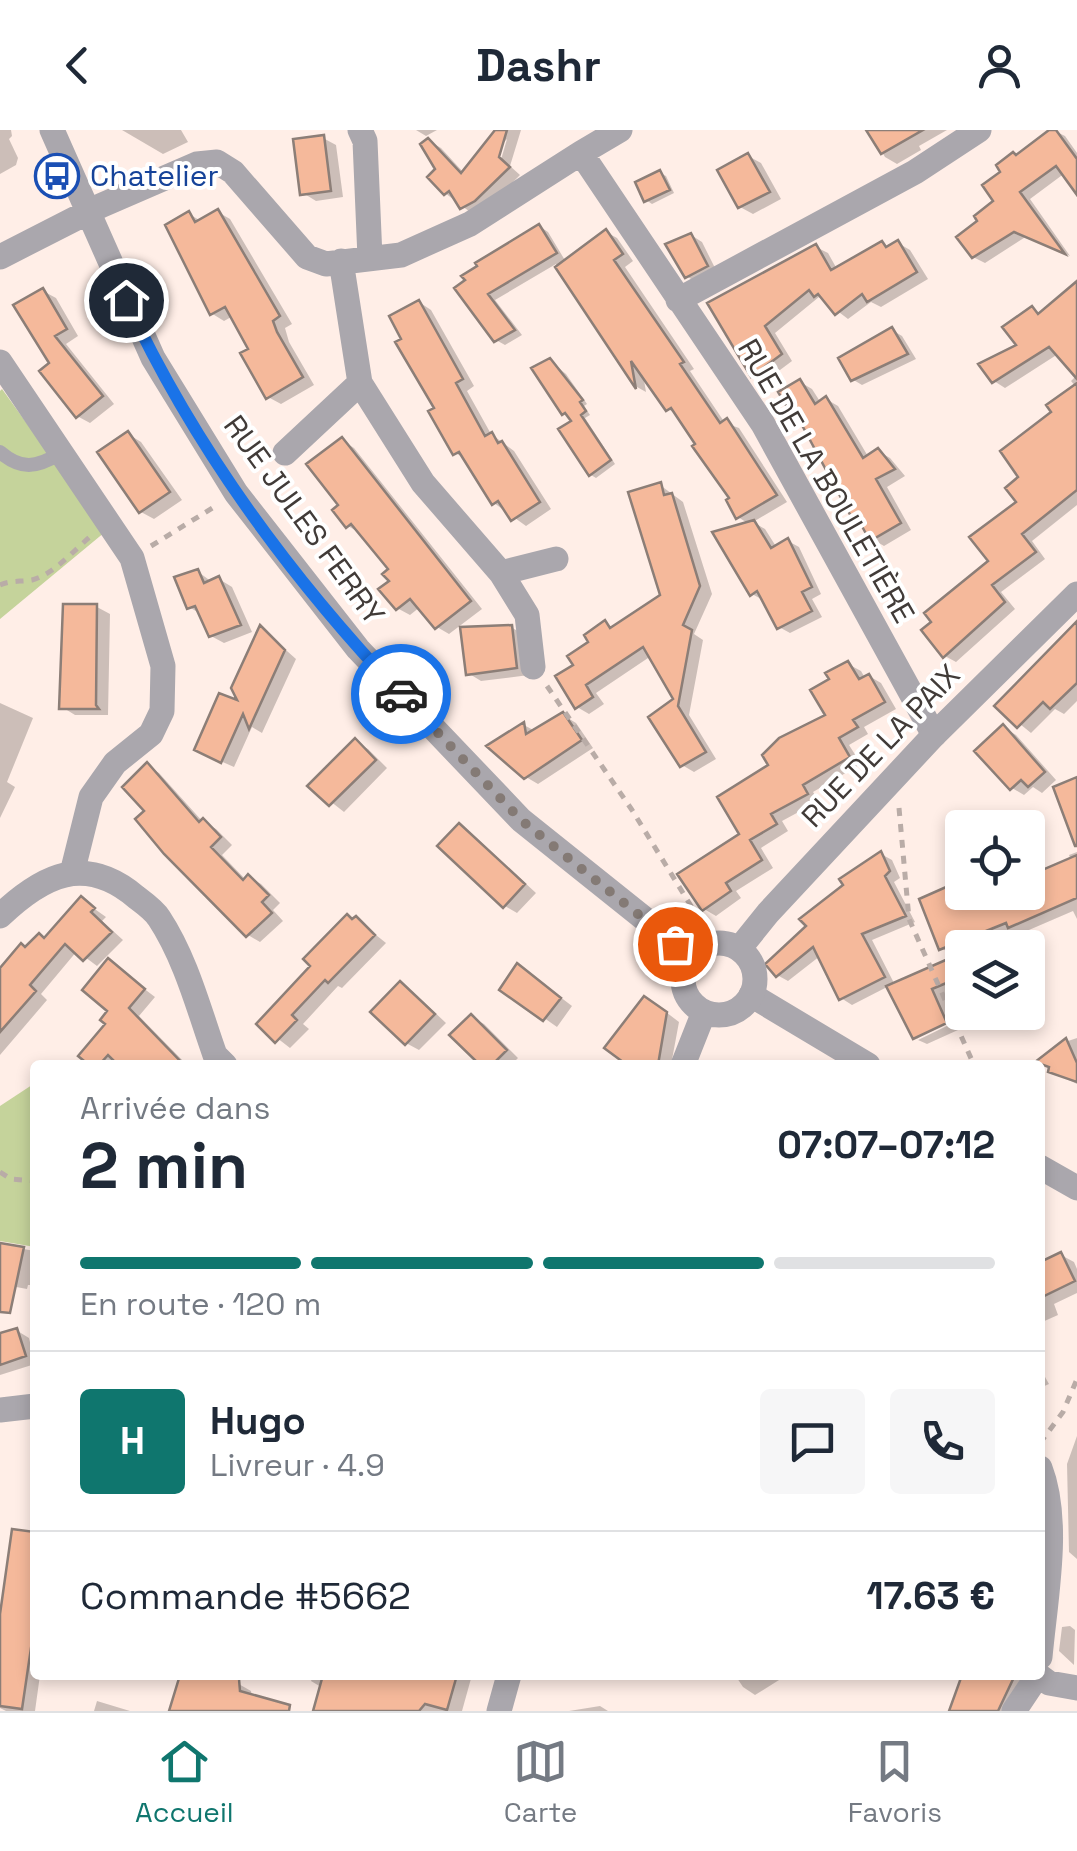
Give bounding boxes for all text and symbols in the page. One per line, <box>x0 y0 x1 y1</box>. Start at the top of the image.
text: Dashr <box>476 37 601 94</box>
icon: back <box>50 38 105 93</box>
icon: person <box>972 38 1027 93</box>
bus stop icon: Chatelier <box>34 153 80 199</box>
place label: Chatelier <box>90 156 219 195</box>
pin <box>84 258 169 343</box>
icon: home <box>99 273 154 328</box>
street label: RUE DE LA BOULETIÈRE <box>729 332 924 630</box>
street label: RUE JULES FERRY <box>215 407 394 632</box>
courier <box>351 644 451 744</box>
street label: RUE DE LA PAIX <box>793 656 968 836</box>
icon: car <box>374 667 429 722</box>
map controls <box>945 810 1045 1030</box>
button: locate <box>945 810 1045 910</box>
pin <box>633 902 718 987</box>
icon: bag <box>648 917 703 972</box>
button: layers <box>945 930 1045 1030</box>
text: Arrivée dans <box>80 1088 270 1128</box>
text: 07:07–07:12 <box>777 1121 995 1169</box>
text: 2 min <box>80 1124 248 1207</box>
text: En route · 120 m <box>80 1284 321 1324</box>
button: chat <box>760 1389 865 1494</box>
button: phone <box>890 1389 995 1494</box>
text: Hugo <box>210 1397 306 1445</box>
text: H <box>120 1417 145 1465</box>
text: Livreur · 4.9 <box>210 1445 385 1485</box>
text: Commande #5662 <box>80 1572 411 1620</box>
text: 17.63 € <box>866 1572 995 1620</box>
tab: Accueil <box>135 1734 234 1830</box>
tab: Carte <box>504 1734 577 1830</box>
tab: Favoris <box>848 1734 942 1830</box>

